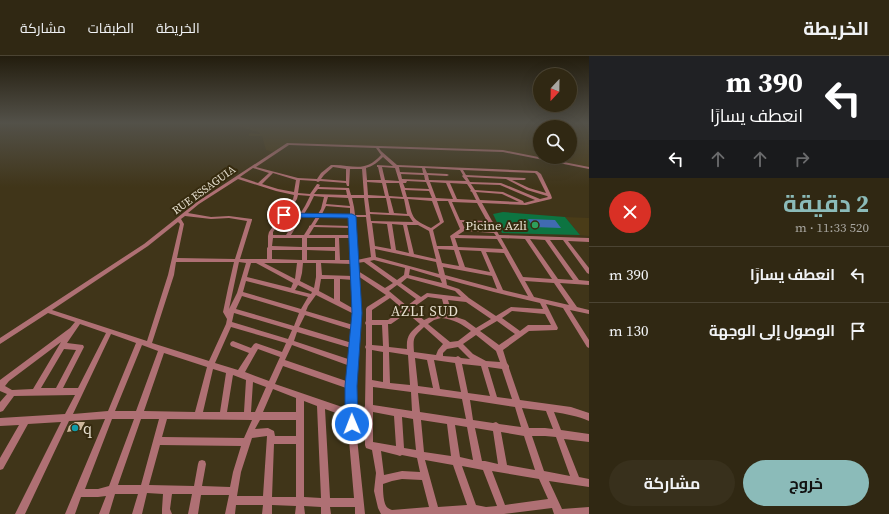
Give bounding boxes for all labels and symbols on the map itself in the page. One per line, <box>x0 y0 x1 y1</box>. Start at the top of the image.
north arrow <box>533 68 577 112</box>
street label: RUE ESSAGUIA <box>169 162 239 218</box>
pin <box>267 198 301 232</box>
place label: Picine Azli <box>465 217 527 234</box>
marker: Picine Azli <box>530 220 540 230</box>
district label: AZLI SUD <box>391 301 459 321</box>
position arrow <box>331 403 373 445</box>
place label: q <box>83 417 92 439</box>
marker: q <box>70 423 80 433</box>

